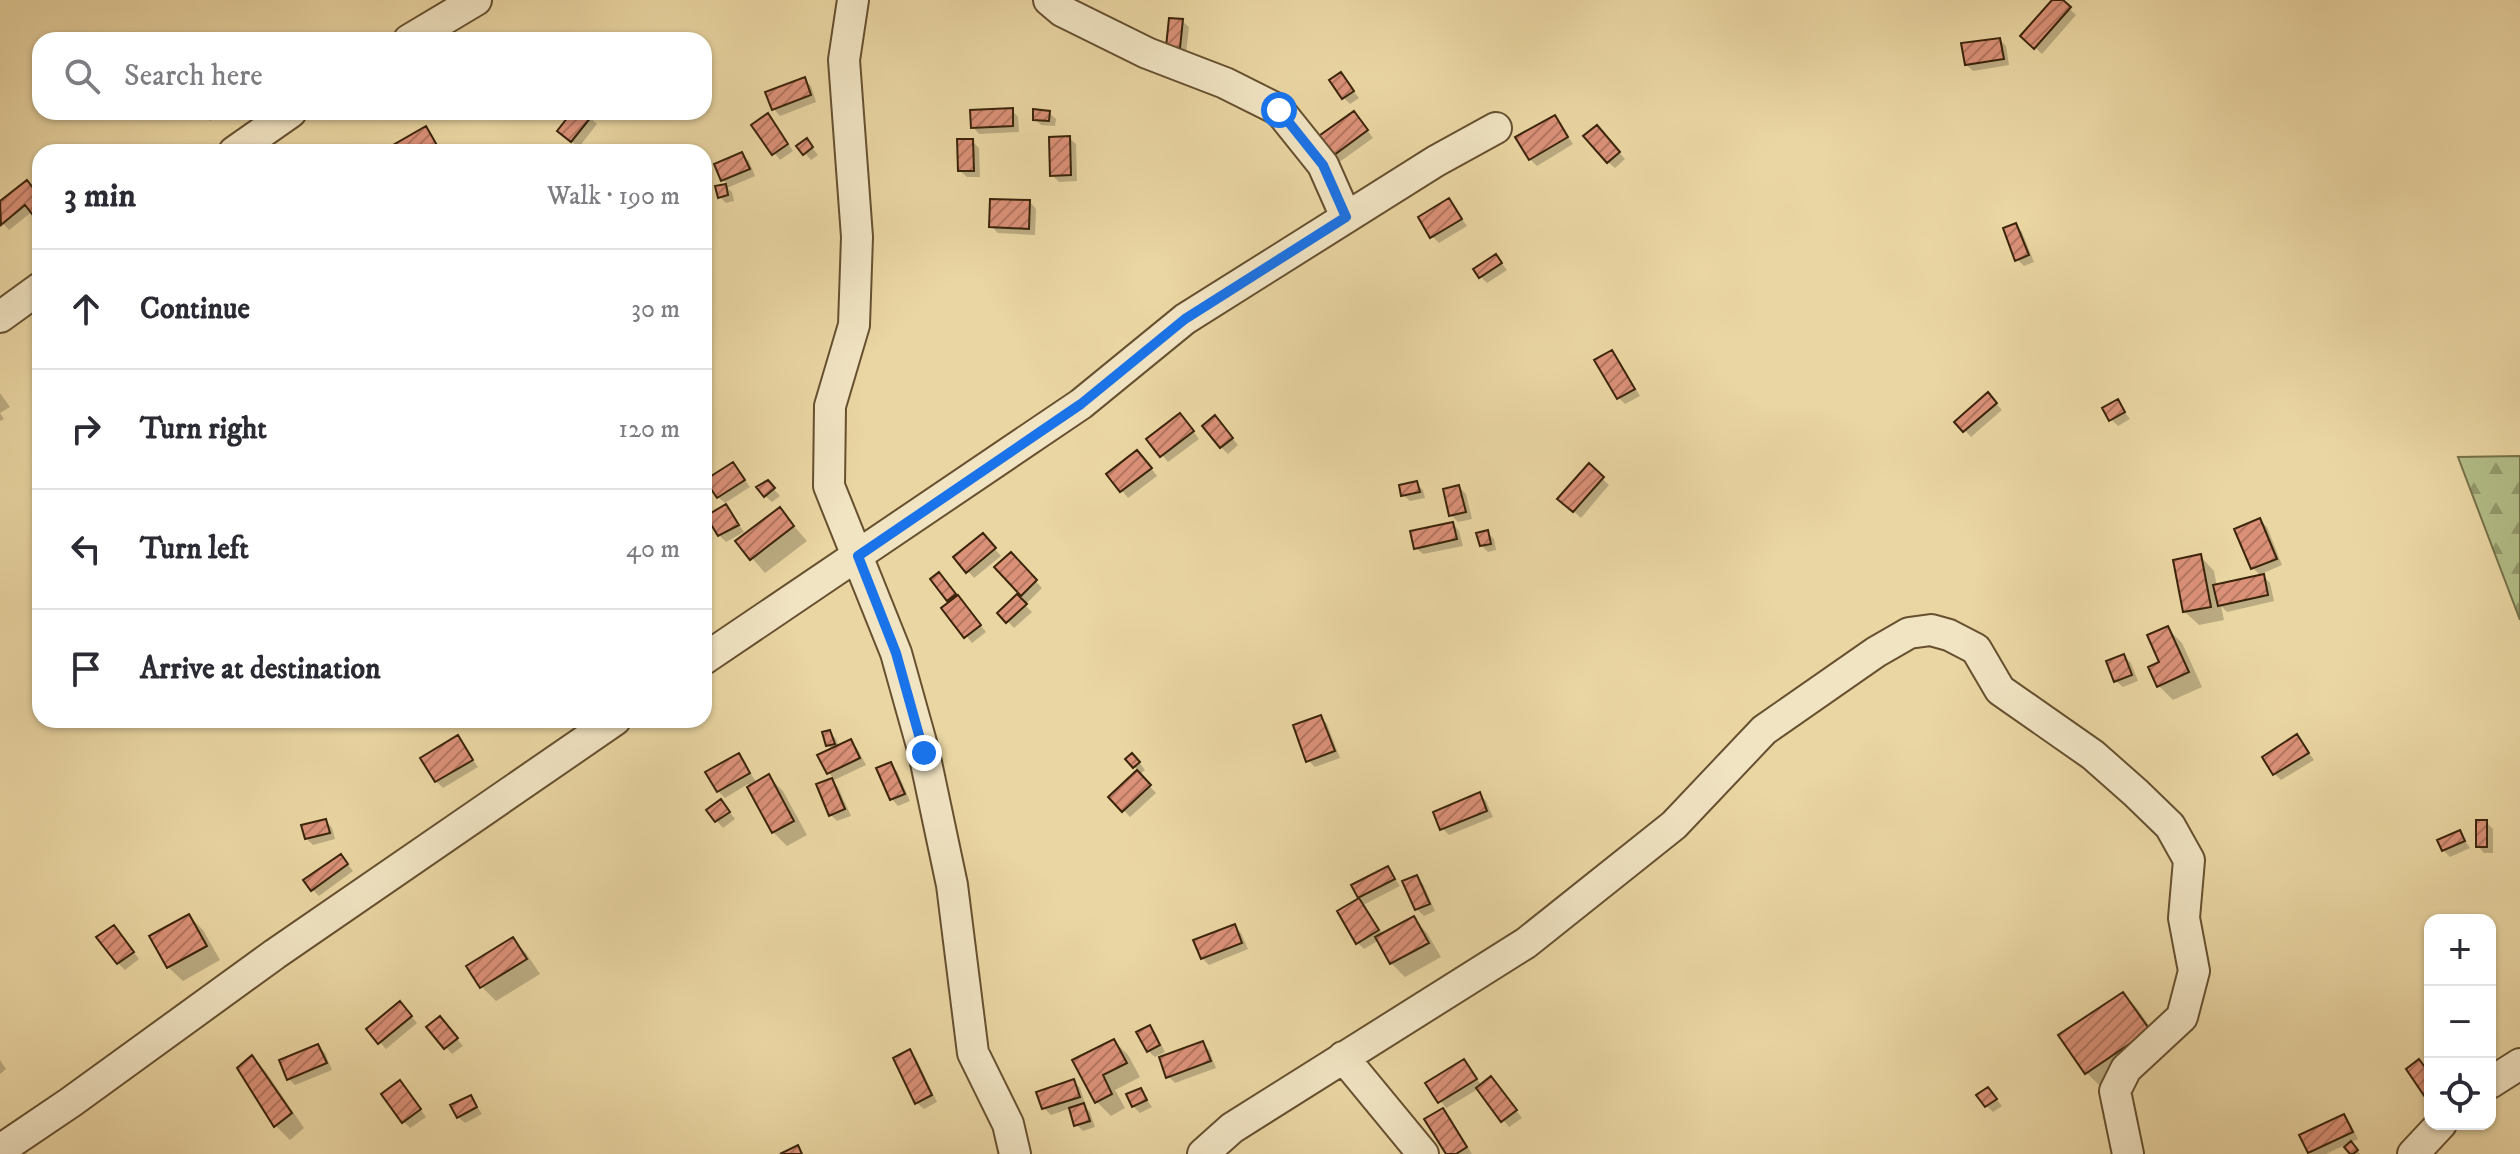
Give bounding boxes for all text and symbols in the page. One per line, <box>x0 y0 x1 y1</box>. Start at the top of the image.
search box <box>32 32 712 120</box>
icon: search <box>60 54 104 98</box>
text: Search here <box>124 58 263 95</box>
route start <box>1261 92 1297 128</box>
text: 3 min <box>64 175 136 217</box>
text: Walk · 190 m <box>547 180 680 213</box>
icon: ahead <box>64 287 108 331</box>
text: Continue <box>140 291 250 328</box>
text: 30 m <box>631 293 680 326</box>
icon: right <box>64 407 108 451</box>
text: Turn right <box>140 411 267 448</box>
text: 120 m <box>619 413 680 446</box>
icon: left <box>64 527 108 571</box>
text: Turn left <box>140 531 249 568</box>
text: 40 m <box>626 533 680 566</box>
icon: arrive <box>64 647 108 691</box>
text: Arrive at destination <box>140 651 381 688</box>
route end <box>906 735 942 771</box>
map controls <box>2424 914 2496 1130</box>
button: + <box>2424 914 2496 986</box>
button: − <box>2424 986 2496 1058</box>
button: locate <box>2424 1058 2496 1130</box>

